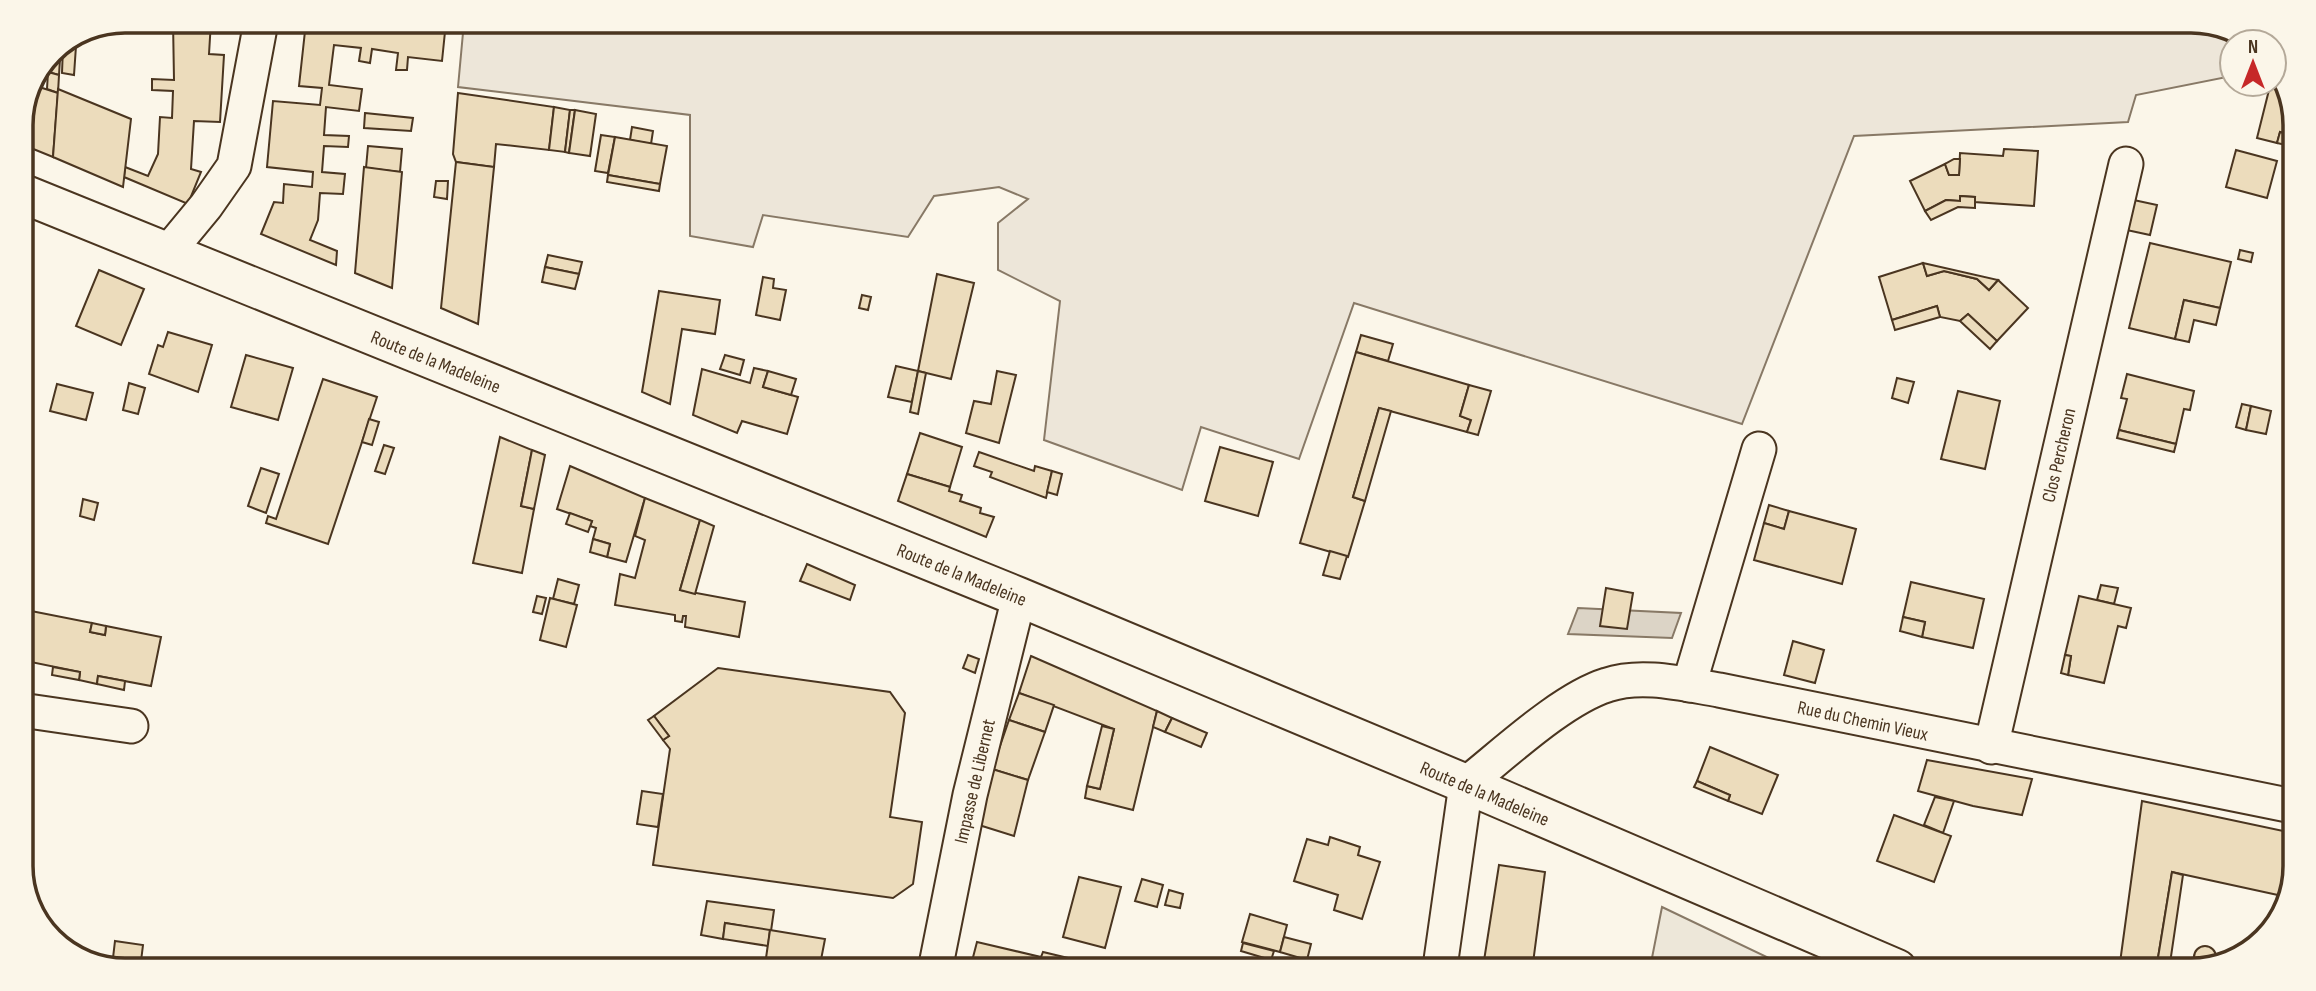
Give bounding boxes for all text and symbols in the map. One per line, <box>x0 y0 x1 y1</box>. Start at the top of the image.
north arrow <box>2218 28 2288 98</box>
text: N <box>2248 36 2258 59</box>
street label: Route de la Madeleine <box>367 326 504 399</box>
street label: Clos Percheron <box>2037 406 2081 505</box>
street label: Route de la Madeleine <box>893 539 1030 612</box>
street label: Rue du Chemin Vieux <box>1795 696 1930 747</box>
street label: Impasse de Libernet <box>950 717 1001 846</box>
street label: Route de la Madeleine <box>1417 757 1552 832</box>

